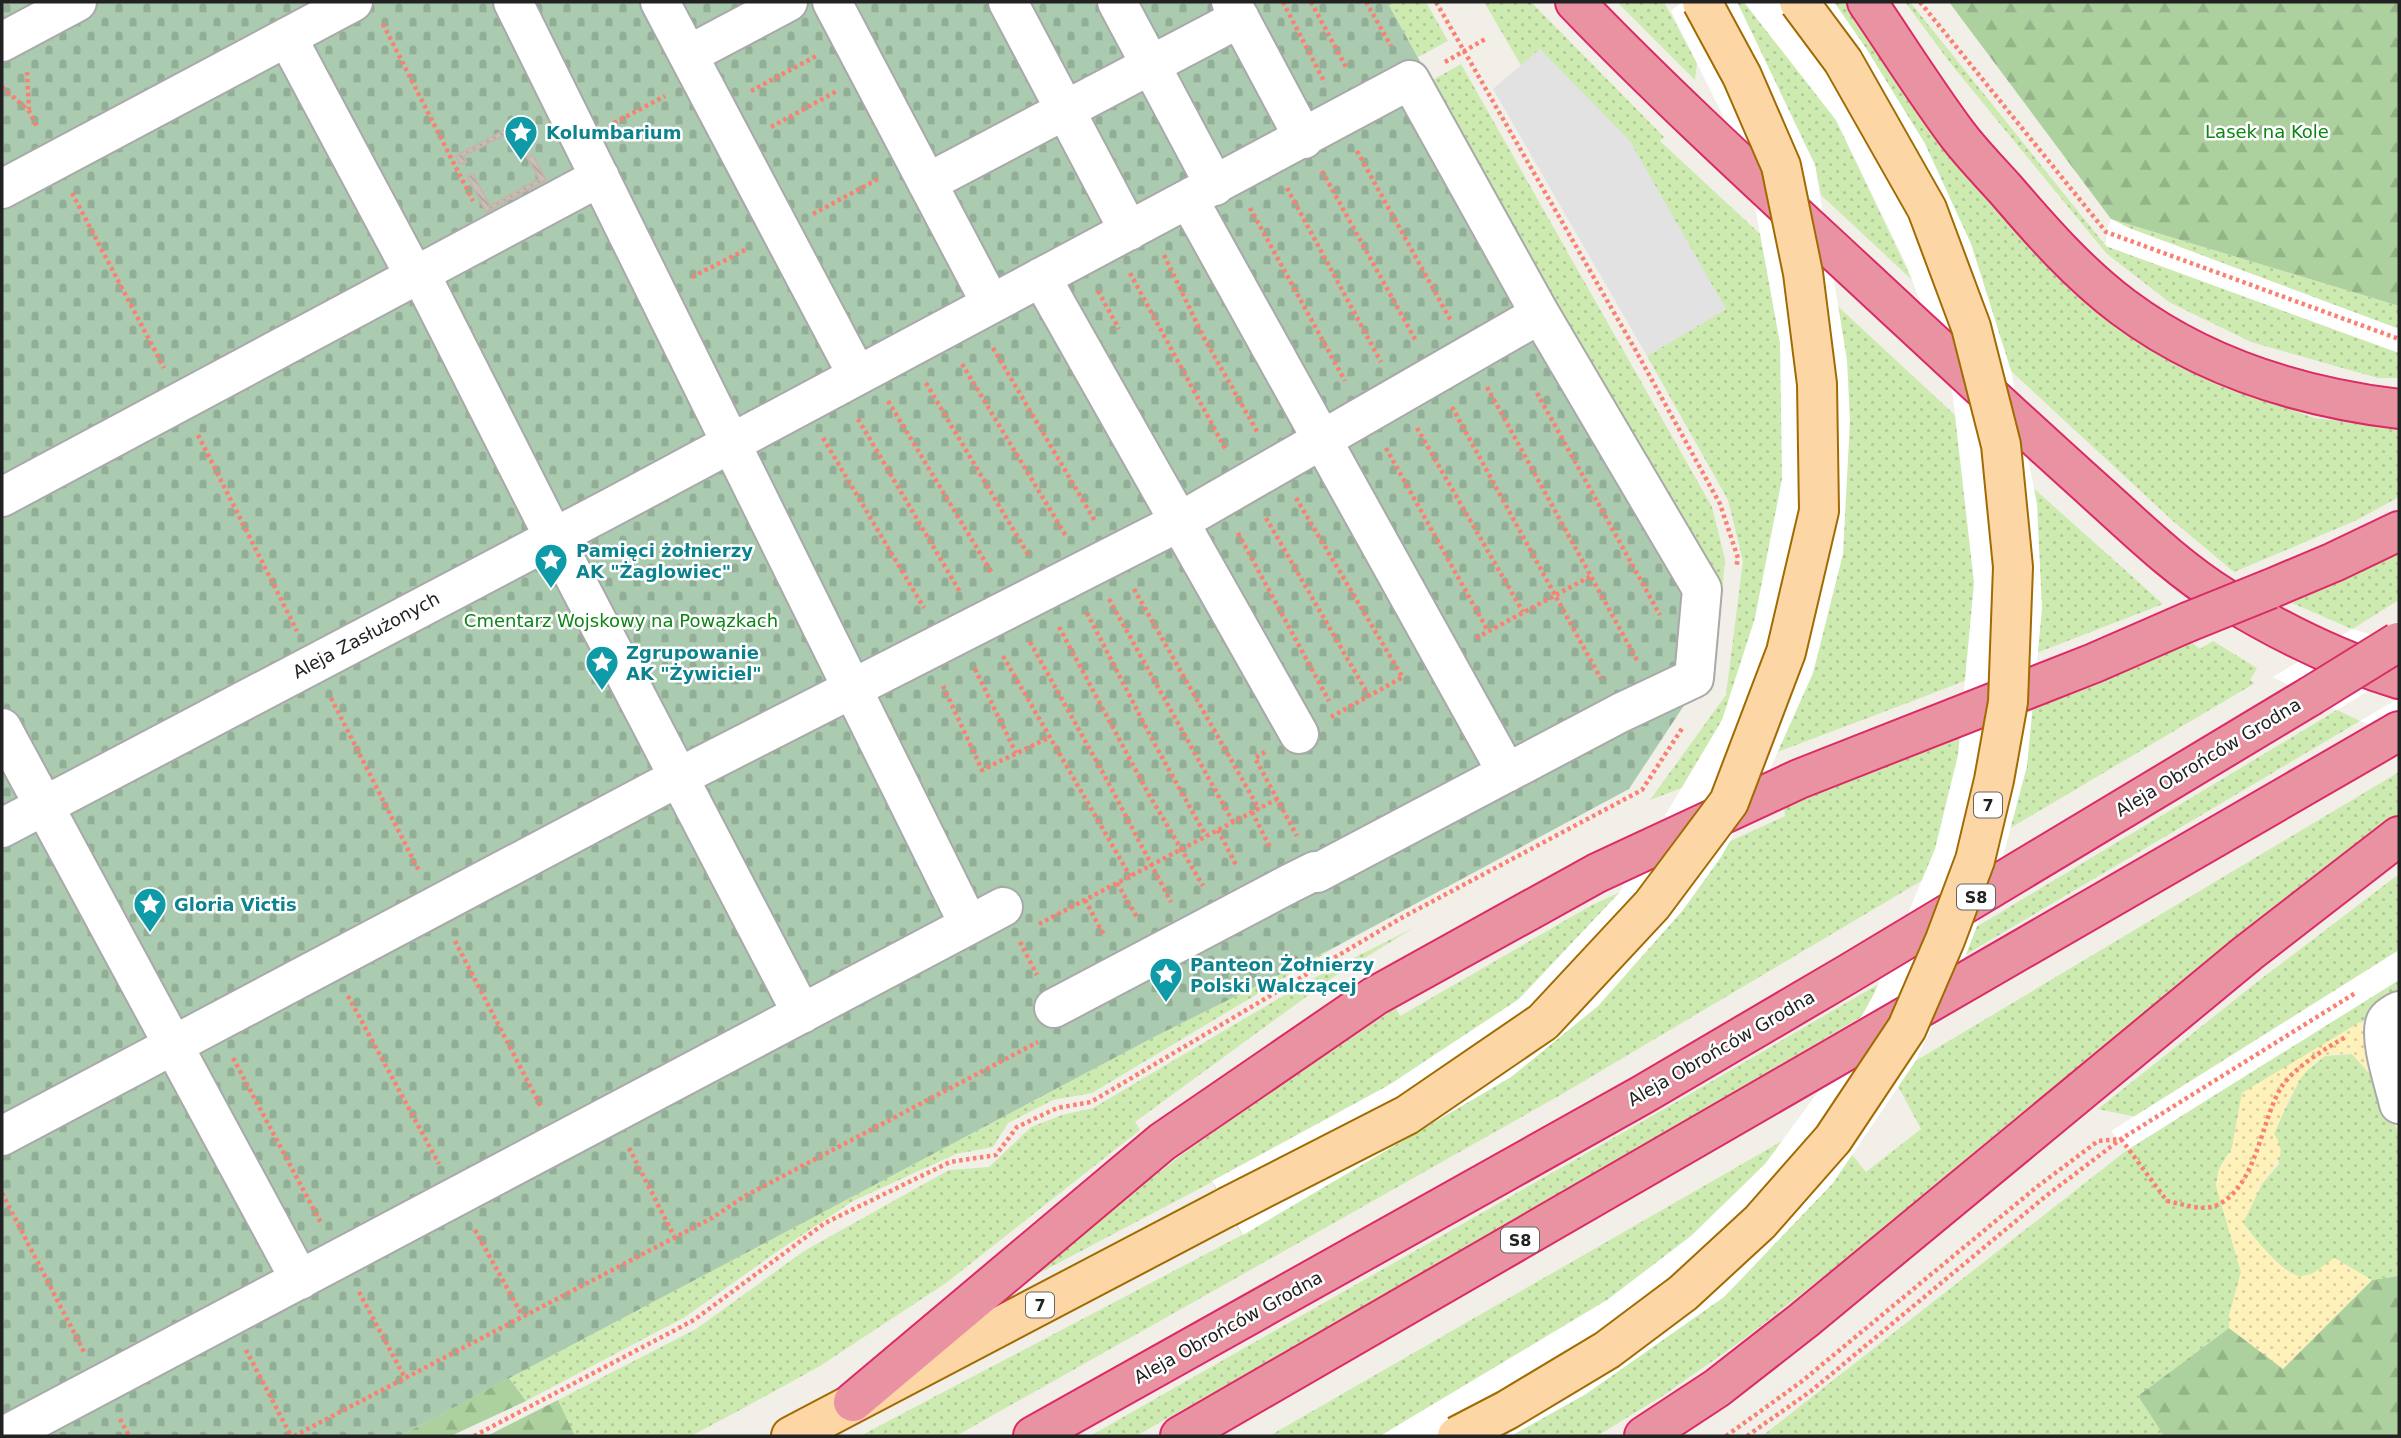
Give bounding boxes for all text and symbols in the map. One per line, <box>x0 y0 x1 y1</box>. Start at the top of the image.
place icon: Kolumbarium <box>502 113 540 162</box>
park label: Lasek na Kole <box>2205 121 2329 142</box>
place label: Kolumbarium <box>546 122 681 143</box>
place label: Pamięci żołnierzy AK "Żaglowiec" <box>576 540 753 582</box>
place icon: Pamięci żołnierzy AK "Żaglowiec" <box>532 541 570 590</box>
street label: Aleja Zasłużonych <box>289 587 443 683</box>
park label: Cmentarz Wojskowy na Powązkach <box>464 610 778 631</box>
place label: Zgrupowanie AK "Żywiciel" <box>626 642 762 684</box>
place icon: Zgrupowanie AK "Żywiciel" <box>583 643 621 692</box>
street label: Aleja Obrońców Grodna <box>2112 693 2304 821</box>
road number: 7 <box>1974 792 2002 818</box>
road number: S8 <box>1957 884 1995 909</box>
place icon: Gloria Victis <box>131 885 169 934</box>
place label: Gloria Victis <box>174 894 297 915</box>
place label: Panteon Żołnierzy Polski Walczącej <box>1190 954 1375 996</box>
place icon: Panteon Żołnierzy Polski Walczącej <box>1147 955 1185 1004</box>
street label: Aleja Obrońców Grodna <box>1624 986 1818 1110</box>
road number: S8 <box>1501 1228 1539 1252</box>
street label: Aleja Obrońców Grodna <box>1130 1266 1326 1388</box>
road number: 7 <box>1026 1292 1054 1317</box>

